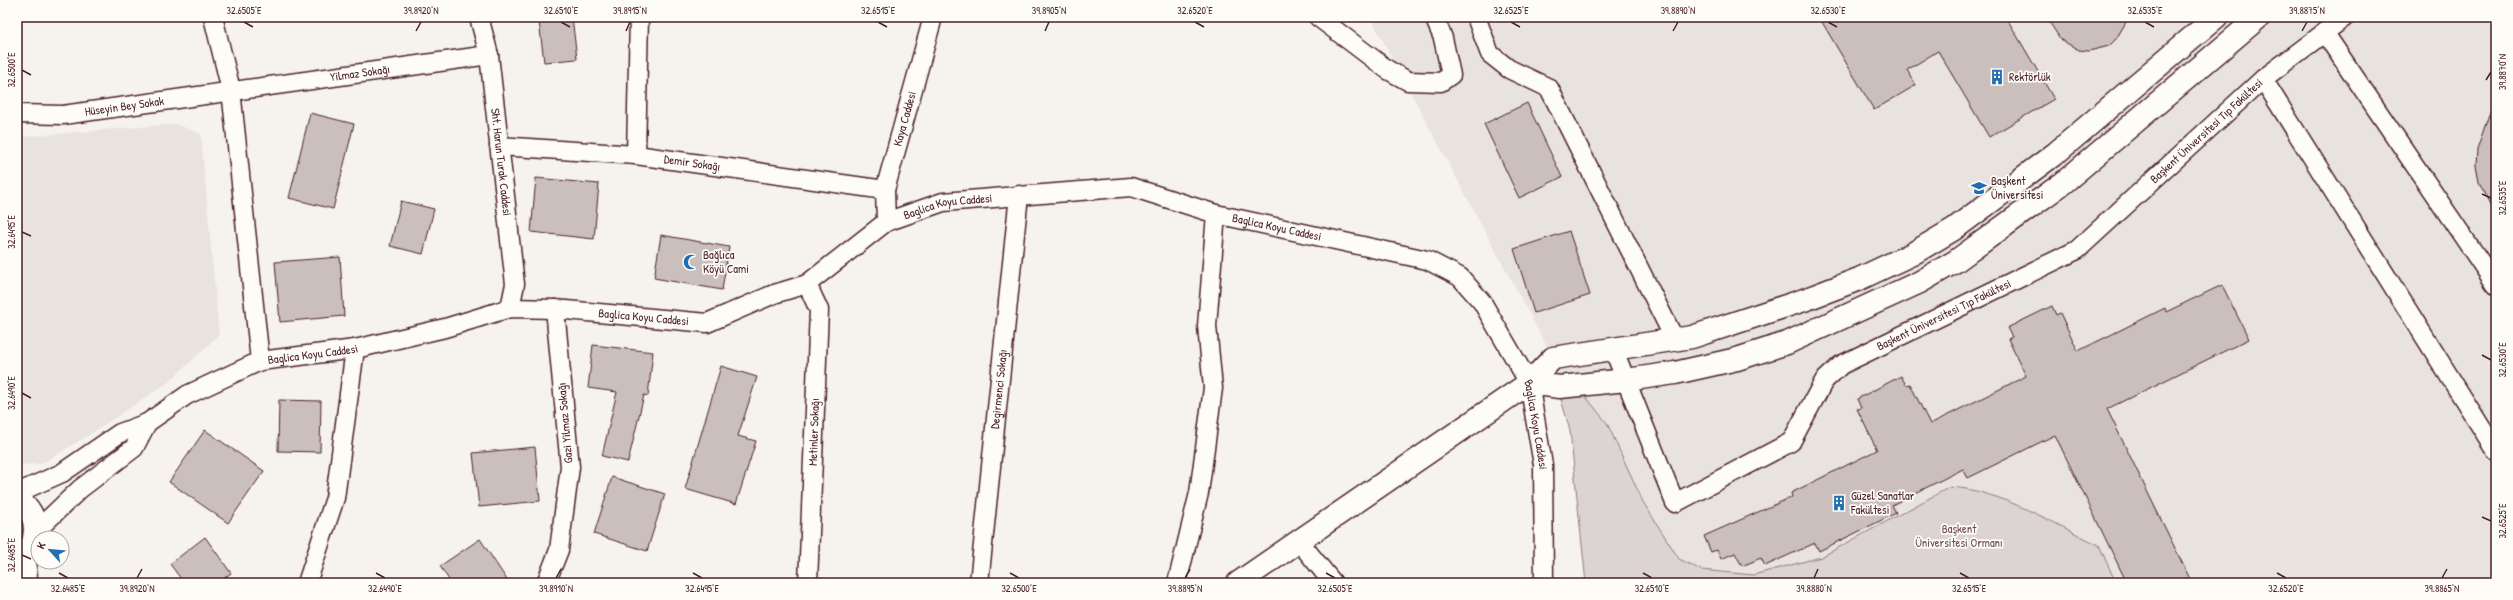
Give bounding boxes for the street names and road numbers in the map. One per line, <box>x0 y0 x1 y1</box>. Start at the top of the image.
street label: Yilmaz Sokağı <box>329 60 391 85</box>
street label: Başkent Üniversitesi Tıp Fakültesi <box>2146 74 2266 187</box>
street label: Kaya Caddesi <box>889 89 920 148</box>
street label: Hüseyin Bey Sokak <box>84 92 165 120</box>
street label: Sht. Harun Turak Caddesi <box>487 107 516 217</box>
street label: Demir Sokağı <box>663 150 722 175</box>
street label: Baglica Koyu Caddesi <box>901 189 993 223</box>
street label: Baglica Koyu Caddesi <box>1231 209 1323 245</box>
street label: Başkent Üniversitesi Tıp Fakültesi <box>1873 275 2014 354</box>
street label: Baglica Koyu Caddesi <box>598 304 690 329</box>
street label: Baglica Koyu Caddesi <box>267 340 360 368</box>
street label: Degirmenci Sokağı <box>986 348 1011 430</box>
street label: Baglica Koyu Caddesi <box>1520 376 1552 469</box>
street label: Gazi Yilmaz Sokağı <box>553 382 577 464</box>
street label: Metinler Sokağı <box>804 398 823 466</box>

